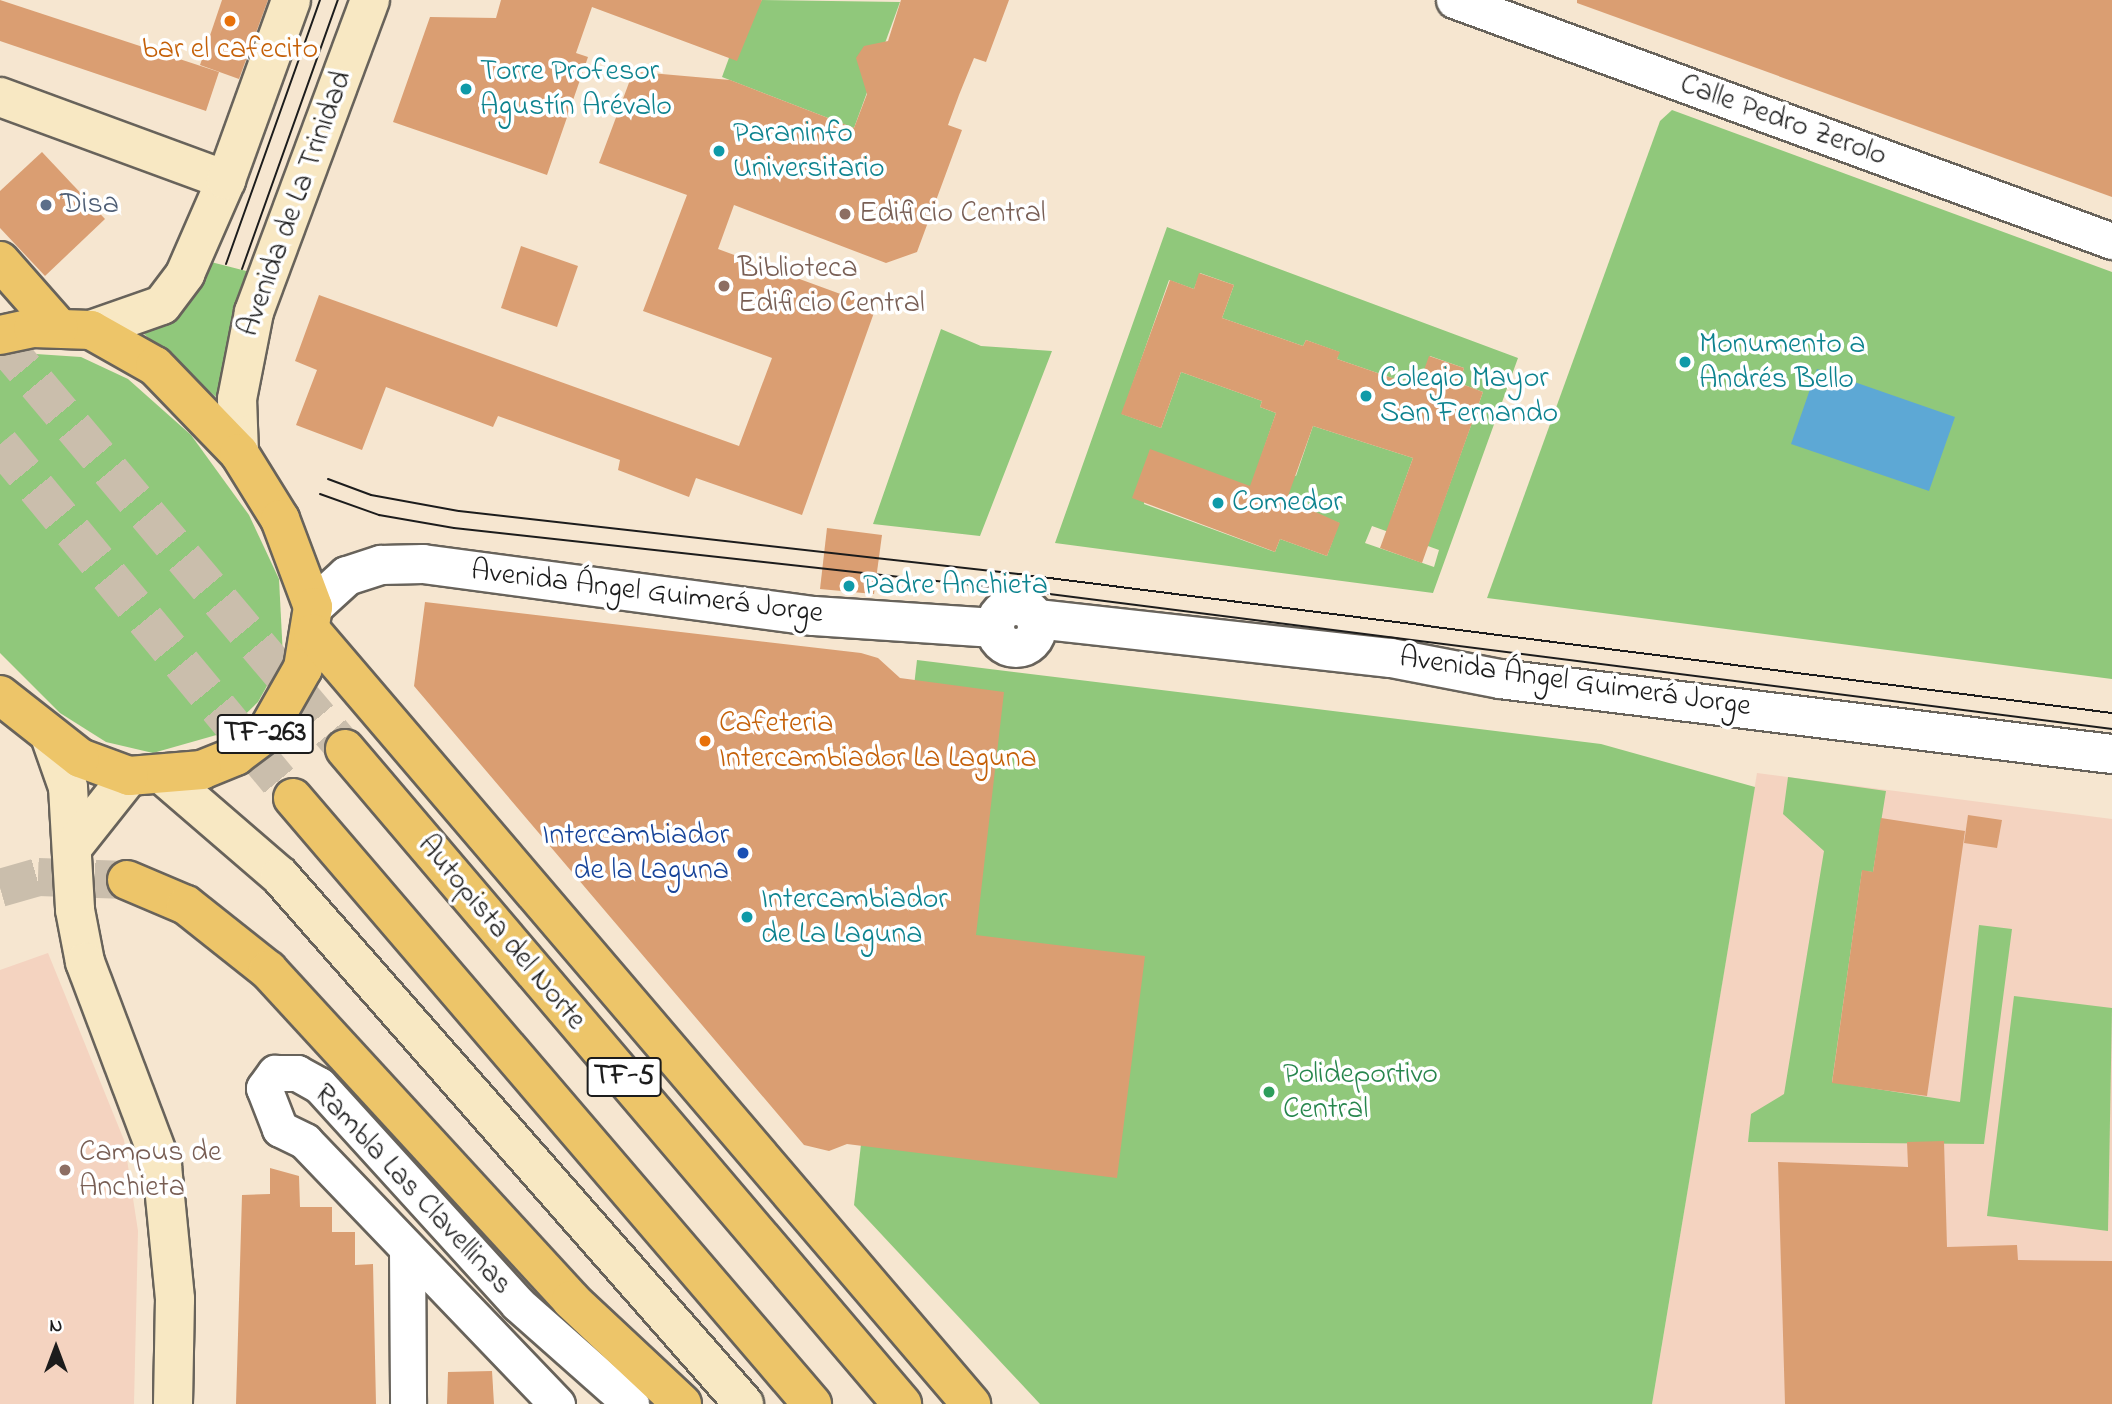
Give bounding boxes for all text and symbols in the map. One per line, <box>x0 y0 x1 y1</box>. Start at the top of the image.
marker: bar el cafecito <box>222 13 238 29</box>
place label: bar el cafecito <box>142 32 318 68</box>
place label: Torre Profesor Agustín Arévalo <box>480 54 672 124</box>
street label: Avenida de La Trinidad <box>231 66 361 342</box>
street label: Calle Pedro Zerolo <box>1675 67 1891 175</box>
marker: Torre Profesor Agustín Arévalo <box>458 81 474 97</box>
place label: Paraninfo Universitario <box>733 116 885 186</box>
marker: Paraninfo Universitario <box>711 143 727 159</box>
place label: Disa <box>60 187 119 223</box>
place label: Edificio Central <box>859 196 1046 232</box>
marker: Disa <box>38 197 54 213</box>
marker: Edificio Central <box>837 206 853 222</box>
place label: Biblioteca Edificio Central <box>738 251 925 322</box>
marker: Biblioteca Edificio Central <box>716 278 732 294</box>
place label: Monumento a Andrés Bello <box>1699 327 1866 398</box>
marker: Monumento a Andrés Bello <box>1677 354 1693 370</box>
place label: Colegio Mayor San Fernando <box>1380 361 1558 432</box>
marker: Colegio Mayor San Fernando <box>1358 388 1374 404</box>
place label: Comedor <box>1232 485 1343 521</box>
marker: Comedor <box>1210 495 1226 511</box>
street label: Avenida Ángel Guimerá Jorge <box>469 554 825 632</box>
place label: Padre Anchieta <box>863 568 1048 604</box>
marker: Padre Anchieta <box>841 578 857 594</box>
street label: Avenida Ángel Guimerá Jorge <box>1397 641 1753 725</box>
place label: Cafeteria Intercambiador La Laguna <box>719 706 1037 776</box>
road number: TF-263 <box>216 710 314 758</box>
marker: Cafeteria Intercambiador La Laguna <box>697 733 713 749</box>
place label: Intercambiador de la Laguna <box>542 818 729 888</box>
street label: Autopista del Norte <box>409 828 593 1038</box>
marker: Intercambiador de la Laguna <box>735 845 751 861</box>
place label: Intercambiador de La Laguna <box>761 882 948 953</box>
marker: Intercambiador de La Laguna <box>739 909 755 925</box>
road number: TF-5 <box>586 1052 662 1102</box>
place label: Polideportivo Central <box>1283 1057 1438 1128</box>
street label: Rambla Las Clavellinas <box>305 1077 519 1303</box>
marker: Polideportivo Central <box>1261 1084 1277 1100</box>
place label: Campus de Anchieta <box>79 1135 221 1206</box>
marker: Campus de Anchieta <box>57 1162 73 1178</box>
north arrow <box>21 1313 91 1383</box>
text: N <box>50 1313 62 1340</box>

